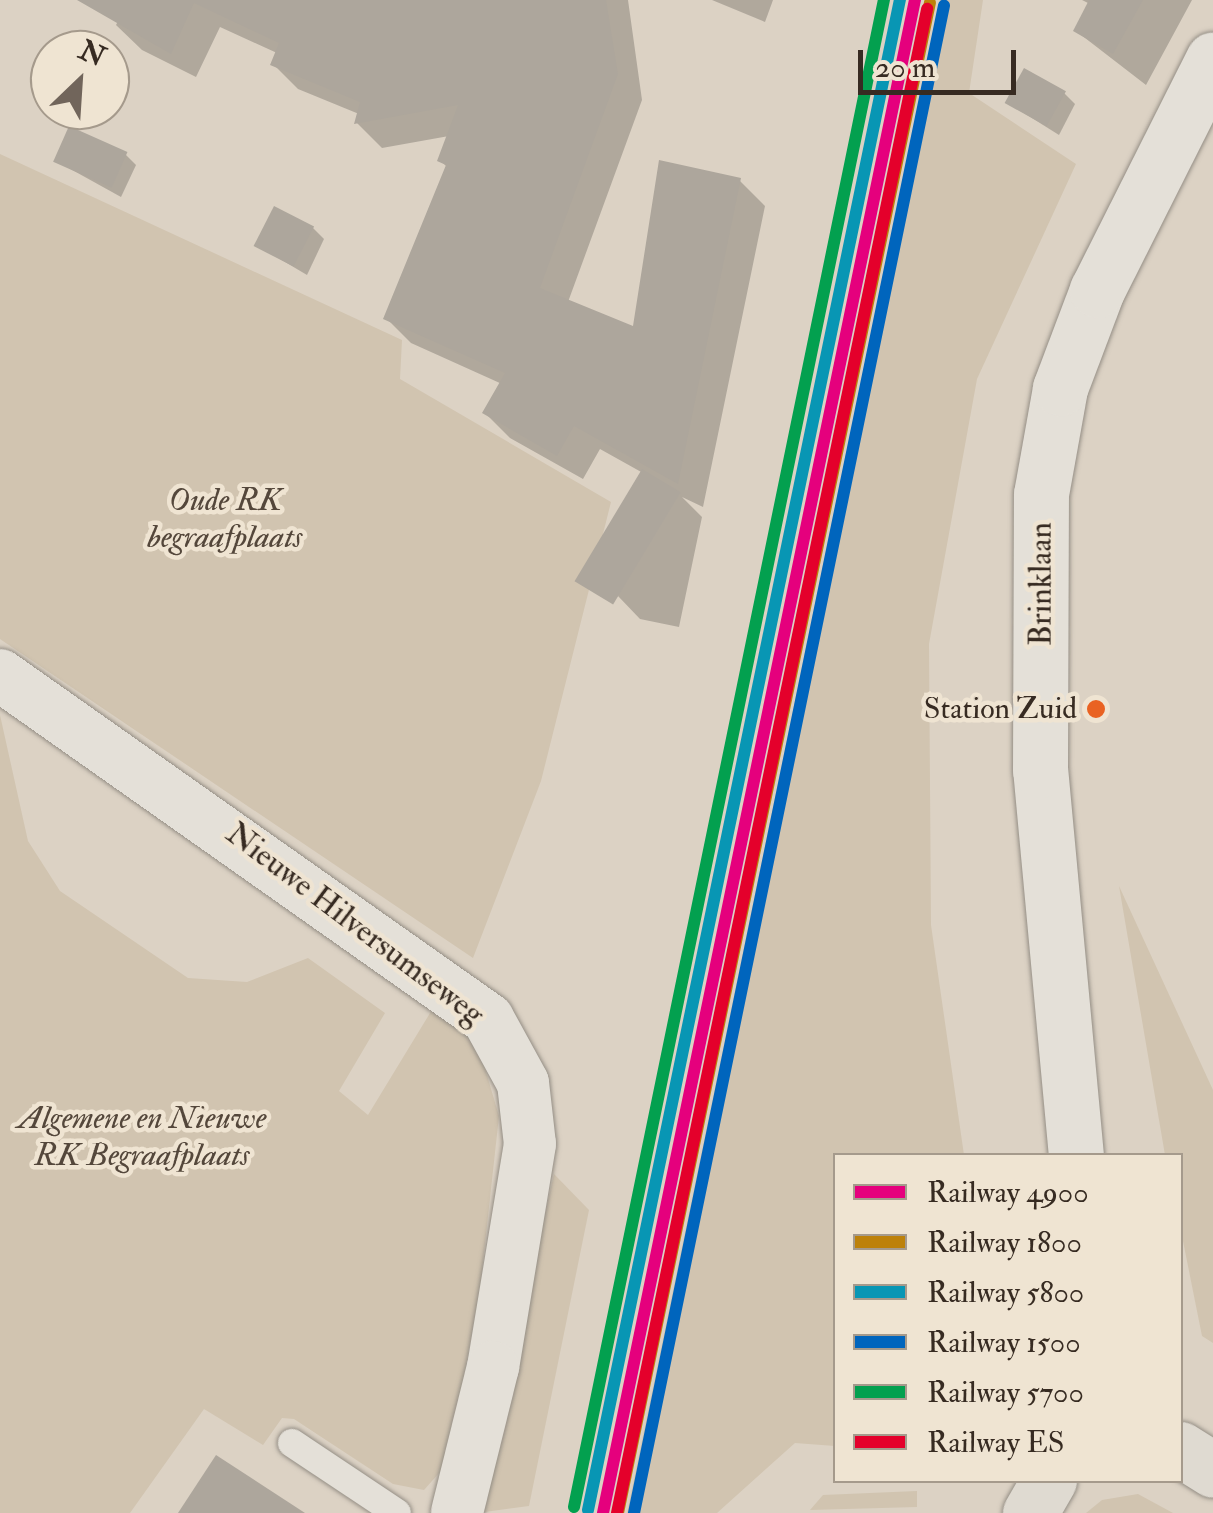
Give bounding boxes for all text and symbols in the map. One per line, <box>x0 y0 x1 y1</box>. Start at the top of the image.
north arrow <box>30 30 130 130</box>
scale bar <box>863 30 1020 92</box>
text: N <box>73 33 111 75</box>
text: 20 m <box>875 49 935 86</box>
park label: Oude RK begraafplaats <box>148 482 302 557</box>
street label: Brinklaan <box>1022 522 1060 646</box>
place label: Station Zuid <box>924 691 1077 727</box>
marker: Station Zuid <box>1086 699 1106 719</box>
street label: Nieuwe Hilversumseweg <box>218 814 492 1034</box>
park label: Algemene en Nieuwe RK Begraafplaats <box>18 1100 266 1175</box>
legend <box>833 1153 1183 1483</box>
text: Railway 4900 <box>927 1174 1089 1211</box>
text: Railway 1800 <box>927 1224 1082 1261</box>
text: Railway 5800 <box>927 1274 1084 1311</box>
text: Railway 1500 <box>927 1324 1081 1361</box>
text: Railway 5700 <box>927 1374 1084 1411</box>
text: Railway ES <box>927 1424 1065 1461</box>

